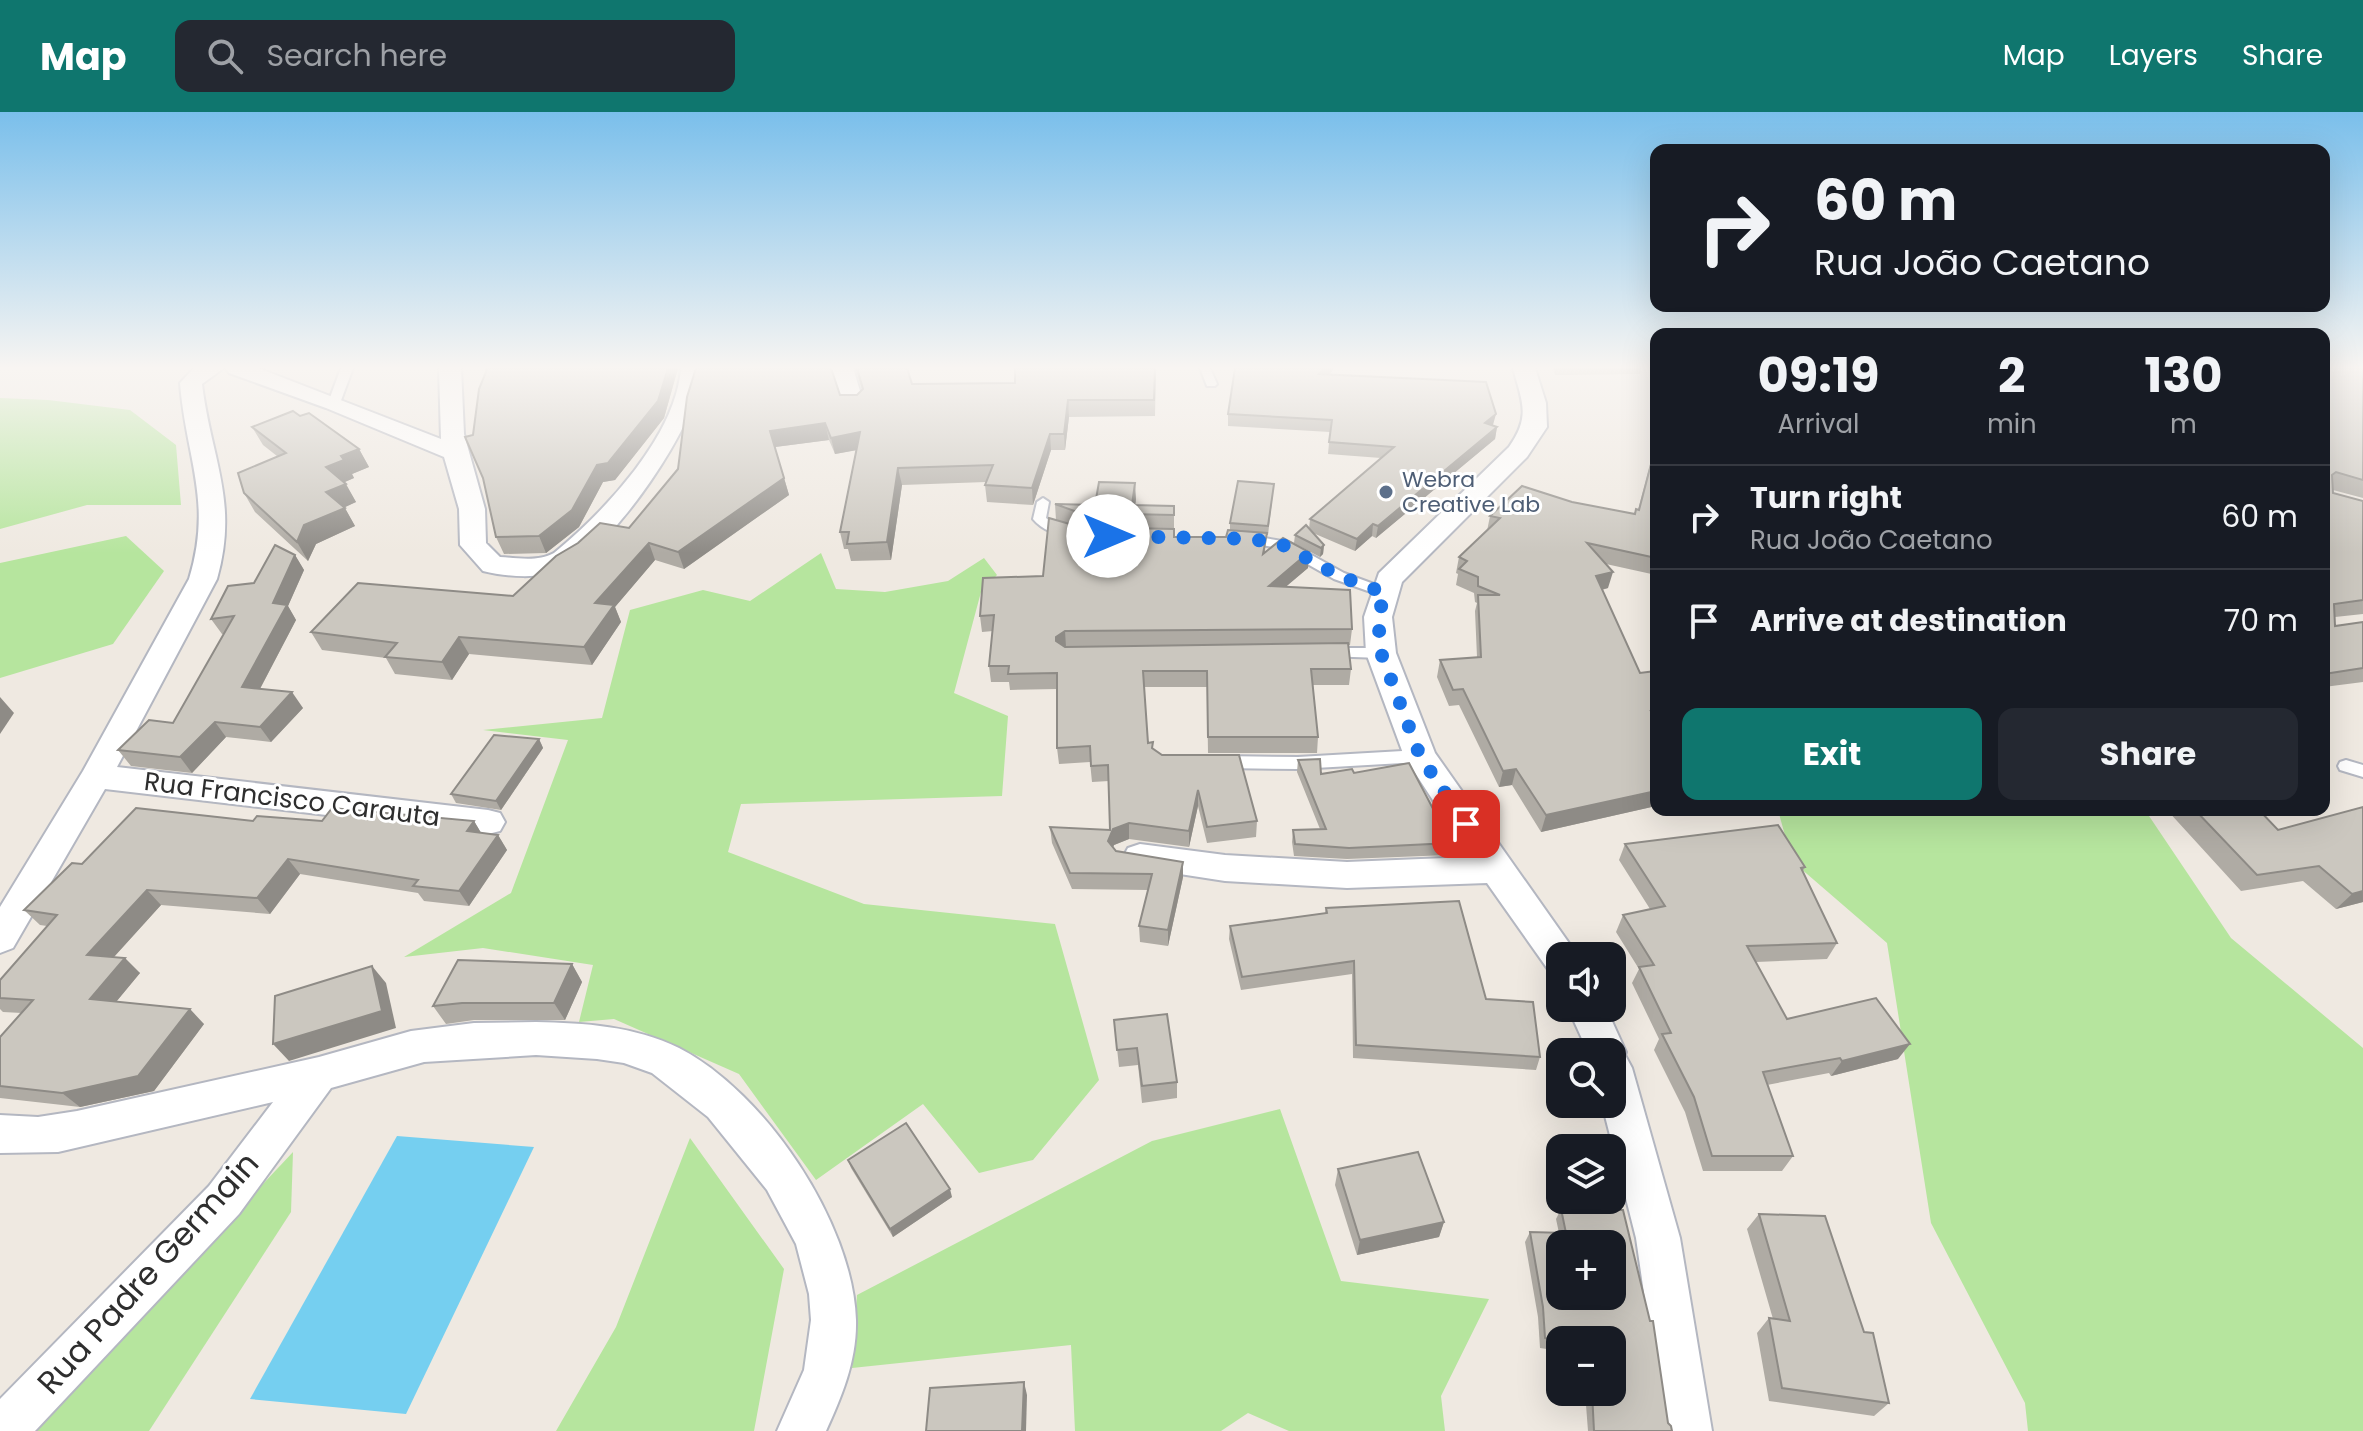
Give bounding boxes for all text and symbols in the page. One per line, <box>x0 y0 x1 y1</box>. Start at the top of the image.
search box <box>175 20 735 92</box>
text: Map <box>40 30 127 83</box>
icon: search <box>203 34 247 78</box>
text: Search here <box>267 34 447 77</box>
text: Map <box>2003 36 2065 75</box>
text: Layers <box>2109 36 2198 75</box>
text: Share <box>2242 36 2323 75</box>
text: 60 m <box>1814 161 1957 240</box>
icon: right <box>1682 176 1786 280</box>
text: Rua João Caetano <box>1814 237 2150 288</box>
text: 09:19 <box>1757 342 1879 409</box>
text: 2 <box>1998 342 2026 409</box>
text: 130 <box>2144 342 2223 409</box>
text: Arrival <box>1778 406 1859 442</box>
text: min <box>1987 406 2037 442</box>
text: m <box>2170 406 2197 442</box>
place label: Webra Creative Lab <box>1402 464 1540 520</box>
text: Turn right <box>1750 476 1902 519</box>
marker: Webra Creative Lab <box>1377 483 1395 501</box>
position arrow <box>1066 494 1150 578</box>
icon: right <box>1682 495 1726 539</box>
text: 60 m <box>2221 495 2298 538</box>
text: Rua João Caetano <box>1750 522 1993 558</box>
icon: arrive <box>1682 599 1726 643</box>
text: Arrive at destination <box>1750 599 2067 642</box>
text: 70 m <box>2224 599 2298 642</box>
button: Exit <box>1682 708 1982 800</box>
button: Share <box>1998 708 2298 800</box>
street label: Rua Francisco Carauta <box>142 763 442 835</box>
pin <box>1432 790 1500 858</box>
icon: arrive <box>1444 802 1488 846</box>
map controls <box>1546 942 1626 1406</box>
button: sound <box>1546 942 1626 1022</box>
button: search <box>1546 1038 1626 1118</box>
button: layers <box>1546 1134 1626 1214</box>
street label: Rua Padre Germain <box>27 1142 269 1404</box>
button: + <box>1546 1230 1626 1310</box>
button: − <box>1546 1326 1626 1406</box>

